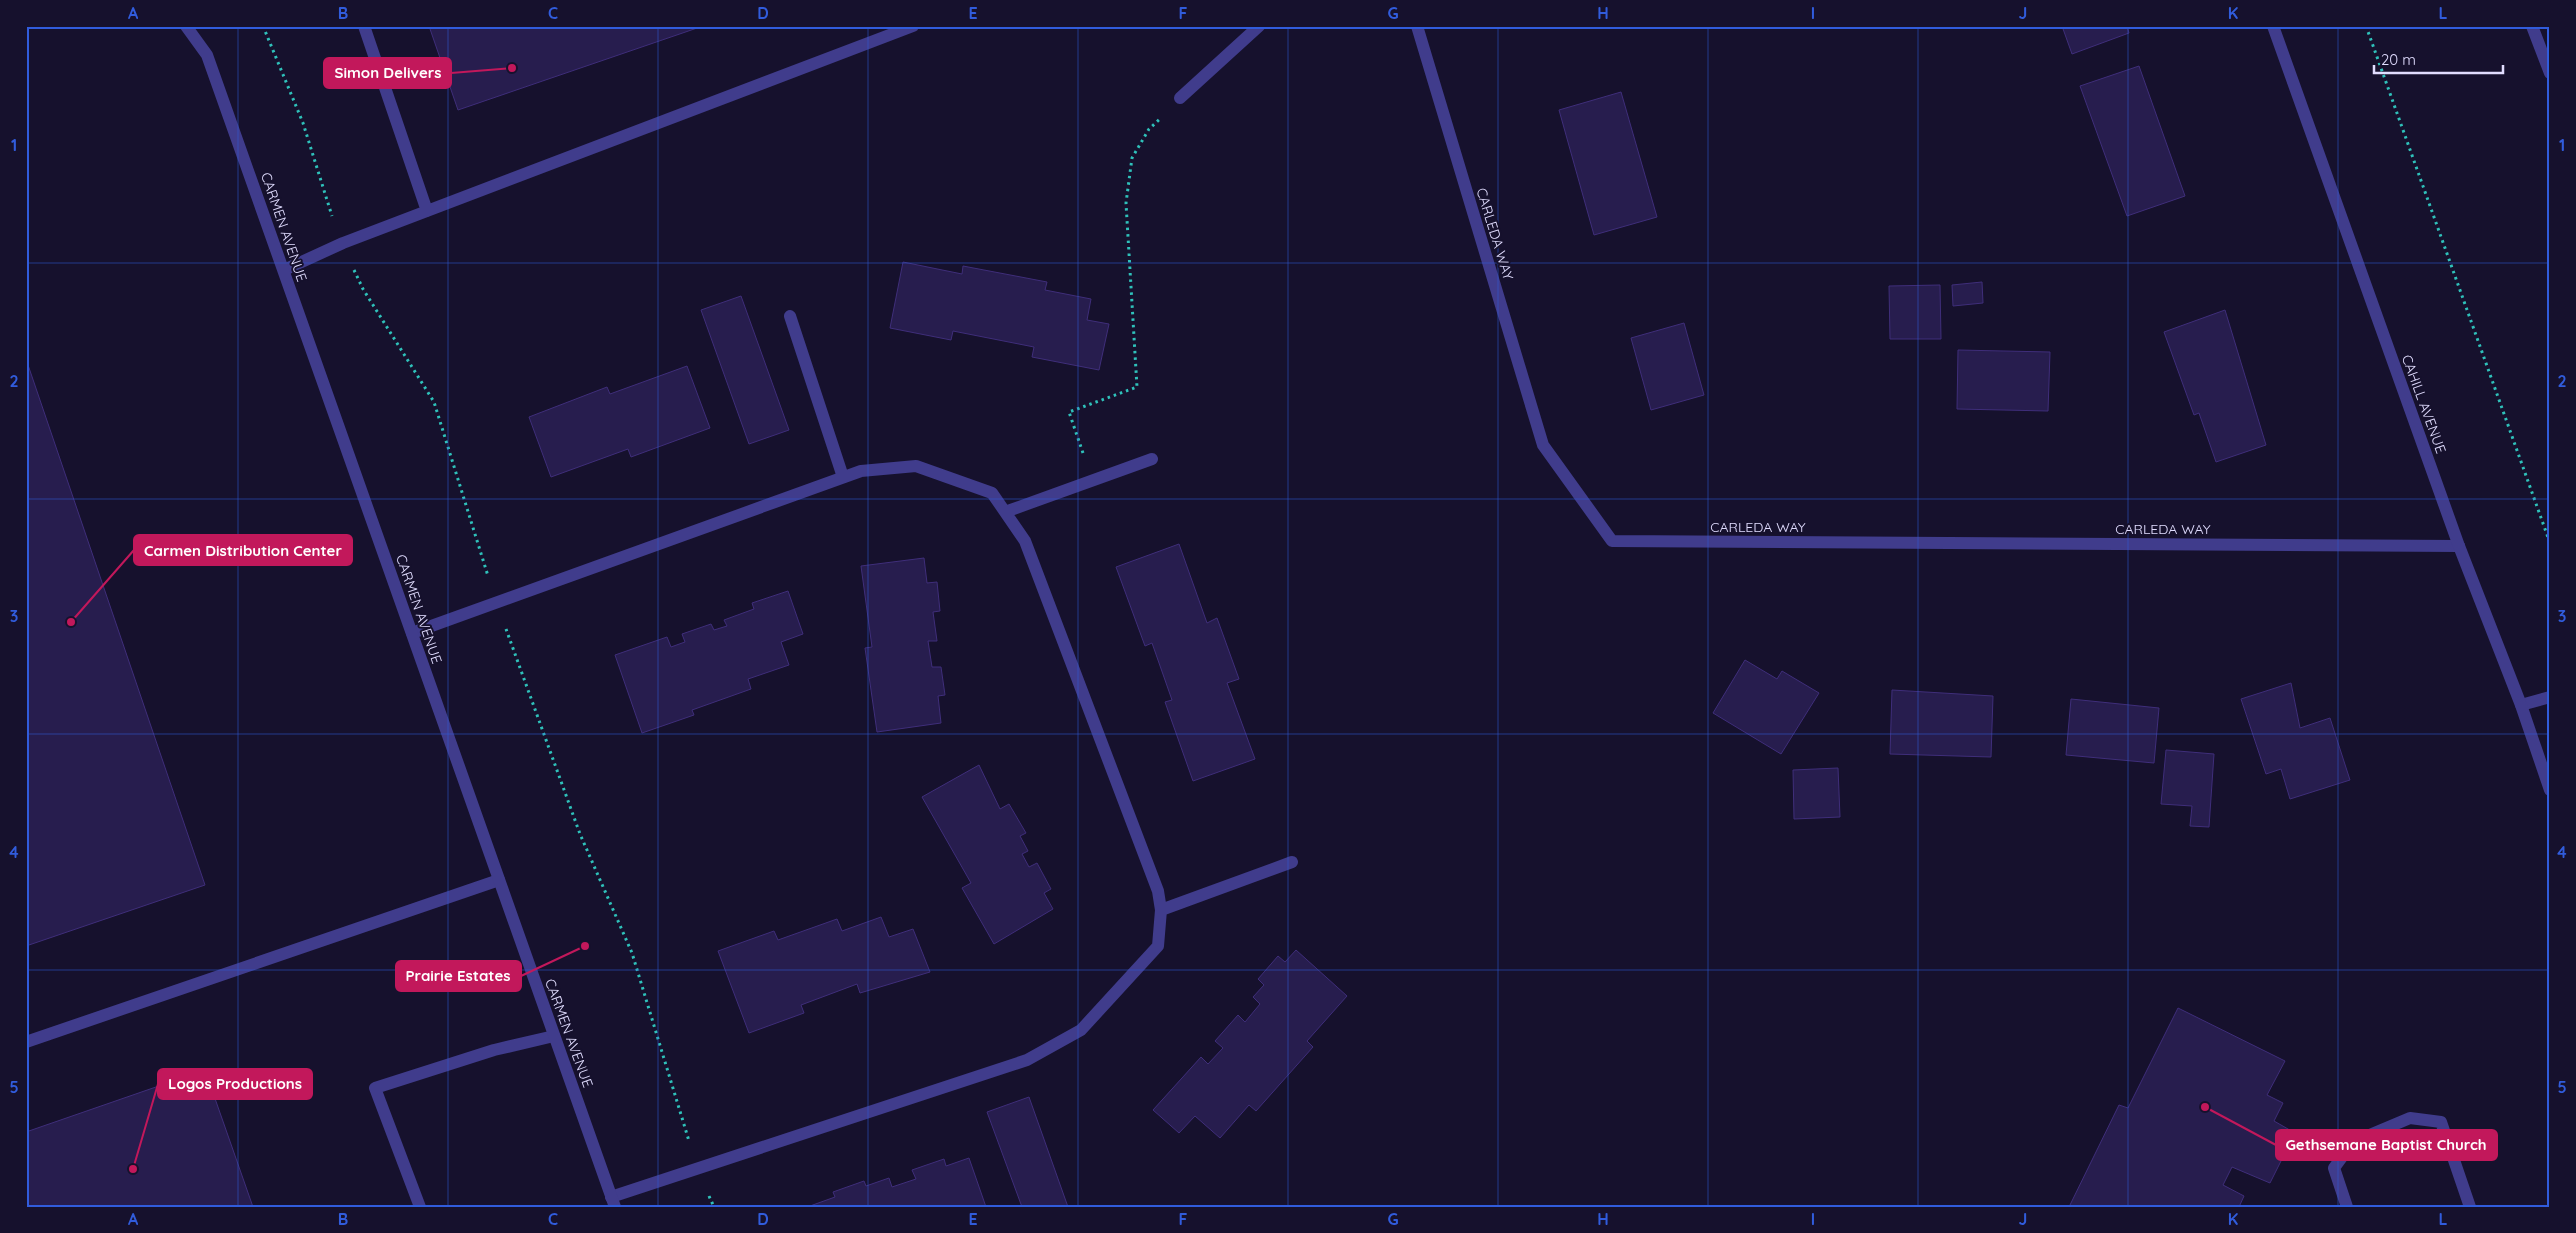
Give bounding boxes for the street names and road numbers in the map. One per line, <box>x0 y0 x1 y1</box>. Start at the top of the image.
street label: CARMEN AVENUE <box>257 170 311 284</box>
street label: CARLEDA WAY <box>1472 186 1518 282</box>
street label: CAHILL AVENUE <box>2398 352 2450 456</box>
street label: CARLEDA WAY <box>1710 518 1806 536</box>
street label: CARLEDA WAY <box>2115 520 2211 538</box>
street label: CARMEN AVENUE <box>392 552 446 666</box>
street label: CARMEN AVENUE <box>541 976 597 1090</box>

